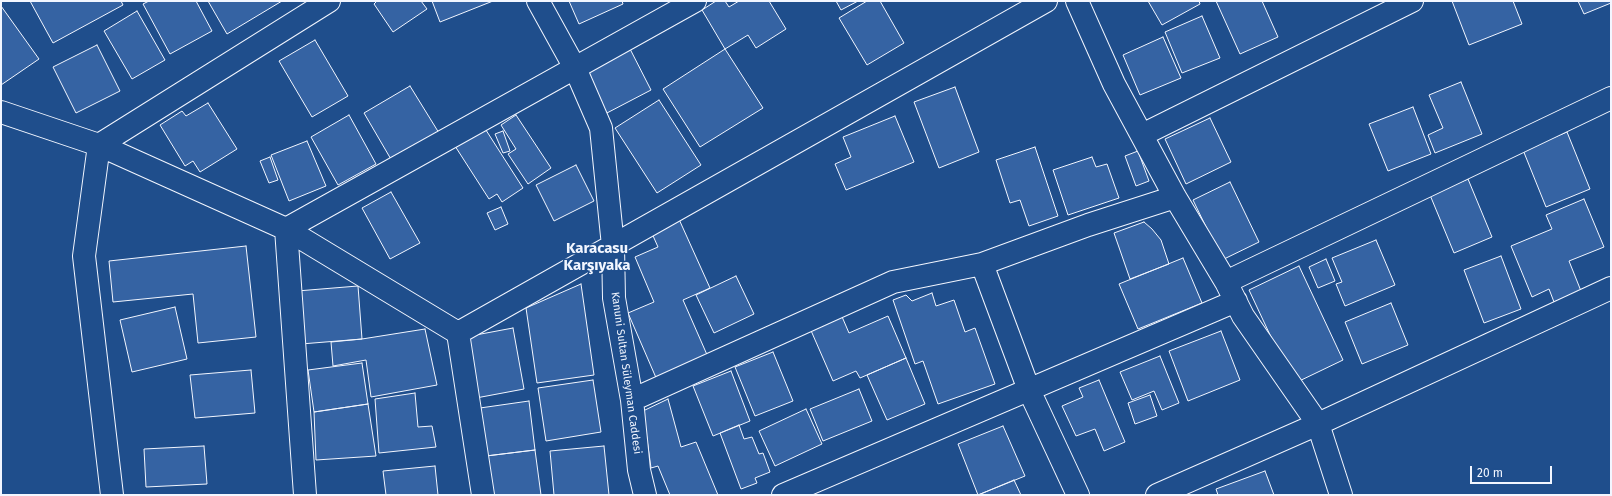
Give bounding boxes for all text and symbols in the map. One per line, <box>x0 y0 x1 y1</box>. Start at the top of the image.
district label: Karacasu Karşıyaka <box>564 240 630 275</box>
street label: Kanuni Sultan Süleyman Caddesi <box>608 291 644 455</box>
scale bar <box>1472 458 1554 484</box>
text: 20 m <box>1477 466 1503 480</box>

